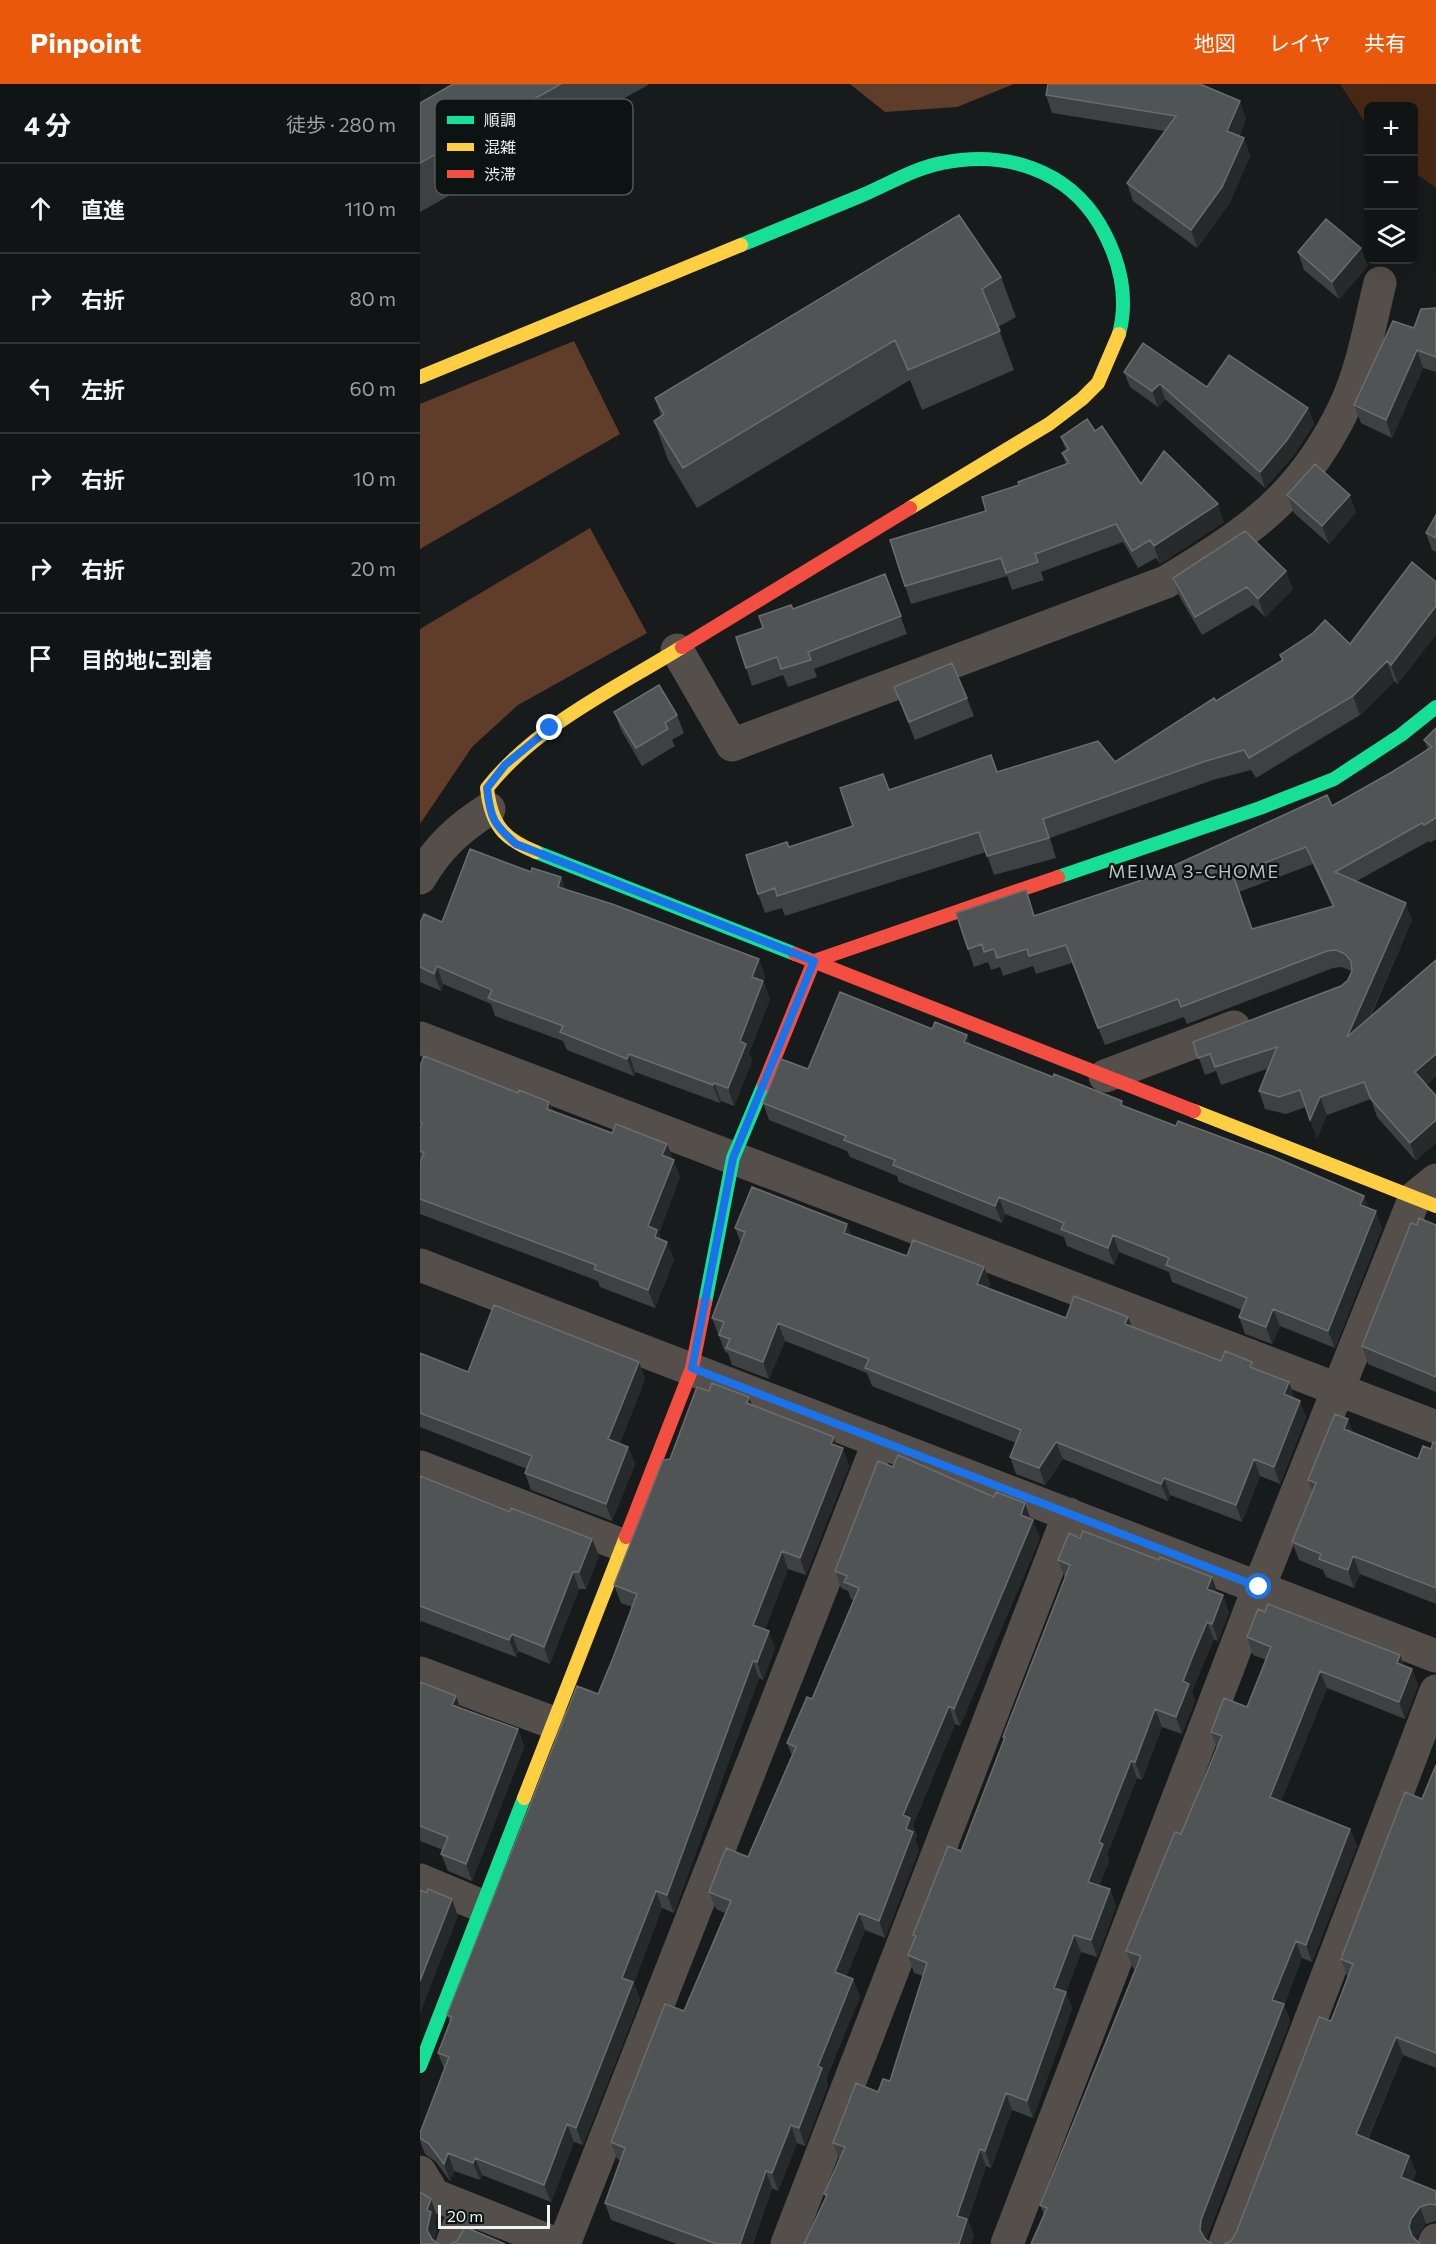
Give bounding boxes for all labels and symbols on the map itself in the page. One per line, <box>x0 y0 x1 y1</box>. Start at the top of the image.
legend <box>435 99 633 195</box>
text: 順調 <box>484 110 516 129</box>
text: 混雑 <box>484 137 516 156</box>
text: 渋滞 <box>484 164 516 183</box>
route end <box>536 714 562 740</box>
district label: MEIWA 3-CHOME <box>1108 860 1280 882</box>
route start <box>1245 1573 1271 1599</box>
scale bar <box>438 2202 550 2230</box>

